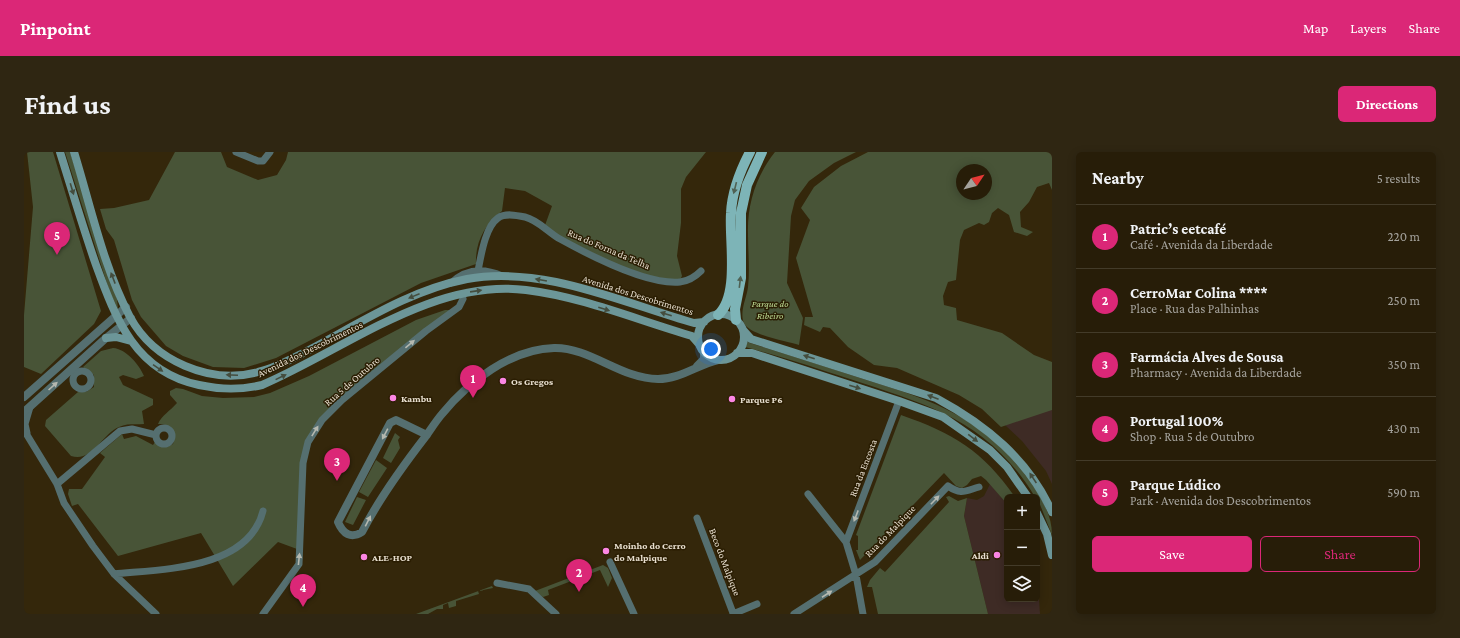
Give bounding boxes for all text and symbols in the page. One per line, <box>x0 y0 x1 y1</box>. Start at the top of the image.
text: Pinpoint <box>20 18 91 39</box>
text: Map <box>1303 20 1328 36</box>
text: Layers <box>1350 20 1387 36</box>
text: Share <box>1409 20 1440 36</box>
button: Directions <box>1338 86 1436 122</box>
text: Find us <box>24 89 111 120</box>
north arrow <box>956 164 992 200</box>
text: Nearby <box>1092 169 1144 188</box>
text: 5 results <box>1377 171 1420 186</box>
one-way arrow <box>732 182 738 194</box>
one-way arrow <box>69 183 75 195</box>
text: Patric’s eetcafé <box>1130 221 1226 237</box>
pin: 5 <box>44 222 70 255</box>
street label: Rua do Forna da Telha <box>566 227 652 271</box>
text: 1 <box>1103 229 1107 244</box>
text: 220 m <box>1387 229 1420 244</box>
text: Café · Avenida da Liberdade <box>1130 237 1273 252</box>
one-way arrow <box>110 272 116 284</box>
street label: Avenida dos Descobrimentos <box>581 273 695 317</box>
one-way arrow <box>535 276 547 282</box>
one-way arrow <box>737 276 743 288</box>
text: CerroMar Colina **** <box>1130 285 1268 301</box>
one-way arrow <box>470 288 482 294</box>
one-way arrow <box>408 293 420 299</box>
text: 2 <box>1102 293 1108 308</box>
text: 250 m <box>1387 293 1420 308</box>
park label: Parque do Ribeiro <box>752 298 788 321</box>
text: Place · Rua das Palhinhas <box>1130 301 1259 316</box>
one-way arrow <box>598 306 610 312</box>
one-way arrow <box>660 311 672 317</box>
street label: Avenida dos Descobrimentos <box>256 319 364 379</box>
one-way arrow <box>405 339 416 348</box>
your location <box>701 339 721 359</box>
text: Farmácia Alves de Sousa <box>1130 349 1284 365</box>
street label: Rua 5 de Outubro <box>322 354 382 408</box>
one-way arrow <box>803 354 815 360</box>
text: 3 <box>1102 357 1108 372</box>
text: 350 m <box>1387 357 1420 372</box>
one-way arrow <box>153 364 164 372</box>
pin: 1 <box>460 365 486 398</box>
text: Pharmacy · Avenida da Liberdade <box>1130 365 1302 380</box>
one-way arrow <box>226 371 238 378</box>
one-way arrow <box>276 374 287 380</box>
marker: Os Gregos <box>498 376 508 386</box>
place label: Os Gregos <box>511 376 553 387</box>
one-way arrow <box>48 381 58 391</box>
one-way arrow <box>849 384 861 390</box>
marker: Kambu <box>388 393 398 403</box>
place label: Kambu <box>401 393 432 404</box>
marker: Parque P6 <box>727 394 737 404</box>
place label: Parque P6 <box>740 394 783 405</box>
one-way arrow <box>926 394 938 400</box>
text: Portugal 100% <box>1130 413 1223 429</box>
text: 4 <box>1101 421 1109 436</box>
text: 430 m <box>1387 421 1420 436</box>
one-way arrow <box>311 426 319 437</box>
one-way arrow <box>381 428 388 440</box>
text: Shop · Rua 5 de Outubro <box>1130 429 1255 444</box>
one-way arrow <box>968 433 979 442</box>
street label: Rua da Encosta <box>847 437 879 498</box>
pin: 3 <box>324 448 350 481</box>
one-way arrow <box>1029 472 1036 484</box>
text: Parque Lúdico <box>1130 477 1221 493</box>
text: 5 <box>1102 485 1108 500</box>
text: 590 m <box>1387 485 1420 500</box>
text: Park · Avenida dos Descobrimentos <box>1130 493 1311 508</box>
map controls <box>1004 494 1040 602</box>
button: + <box>1004 494 1040 530</box>
one-way arrow <box>930 495 940 505</box>
street label: Rua do Malpique <box>863 502 918 559</box>
one-way arrow <box>852 510 858 522</box>
one-way arrow <box>365 515 371 527</box>
street label: Beco do Malpique <box>707 527 743 598</box>
button: − <box>1004 530 1040 566</box>
button: Save <box>1092 536 1252 572</box>
button: Share <box>1260 536 1420 572</box>
place label: Moinho do Cerro do Malpique <box>614 540 686 563</box>
marker: Moinho do Cerro do Malpique <box>601 546 611 556</box>
place label: Aldi <box>971 550 989 561</box>
marker: Aldi <box>992 550 1002 560</box>
marker: ALE-HOP <box>359 552 369 562</box>
place label: ALE-HOP <box>371 552 413 563</box>
one-way arrow <box>296 553 303 565</box>
pin: 2 <box>566 559 592 592</box>
button: layers <box>1004 566 1040 602</box>
pin: 4 <box>290 574 316 607</box>
one-way arrow <box>822 590 832 598</box>

